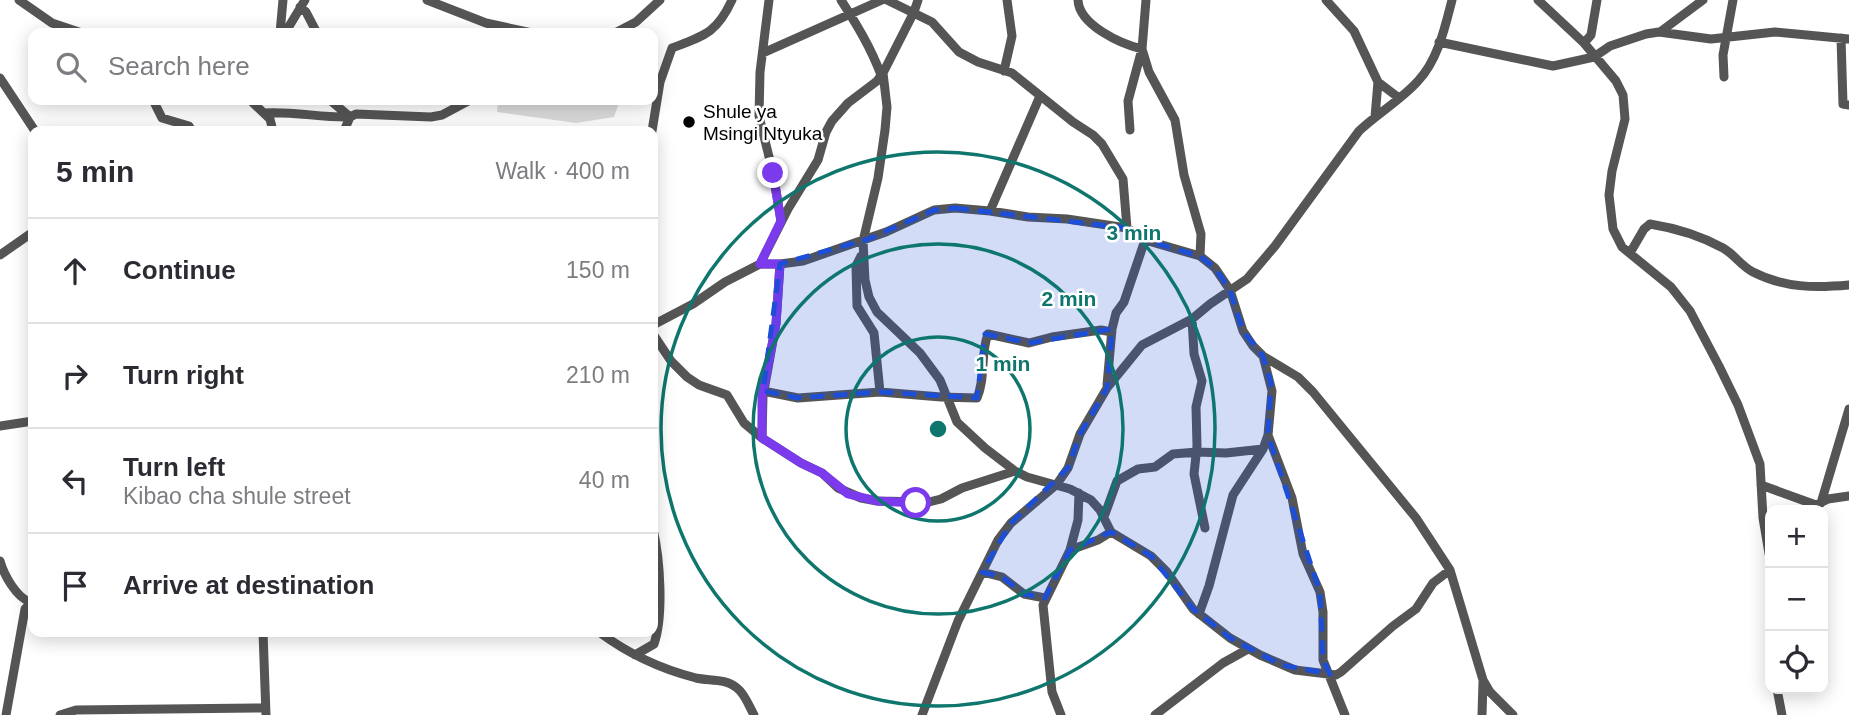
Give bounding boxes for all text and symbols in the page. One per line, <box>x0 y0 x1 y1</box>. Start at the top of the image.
search box <box>28 28 658 105</box>
icon: search <box>52 48 90 86</box>
text: Search here <box>108 51 250 81</box>
place label: Shule ya Msingi Ntyuka <box>703 101 823 144</box>
marker: Shule ya Msingi Ntyuka <box>681 114 697 130</box>
text: 5 min <box>56 155 134 188</box>
route end <box>757 157 788 188</box>
text: Walk · 400 m <box>495 158 630 184</box>
text: 3 min <box>1107 221 1161 244</box>
icon: ahead <box>56 252 94 290</box>
text: Continue <box>123 255 236 285</box>
text: 150 m <box>566 257 630 283</box>
text: 2 min <box>1042 287 1096 310</box>
text: 1 min <box>976 352 1030 375</box>
icon: right <box>56 357 94 395</box>
text: Turn right <box>123 360 244 390</box>
text: 210 m <box>566 362 630 388</box>
centre of rings <box>926 417 950 441</box>
text: Turn left <box>123 452 225 482</box>
icon: left <box>56 462 94 500</box>
text: 40 m <box>579 467 630 493</box>
text: Kibao cha shule street <box>123 483 351 509</box>
route start <box>900 487 931 518</box>
map controls <box>1765 505 1828 694</box>
button: + <box>1765 505 1828 568</box>
icon: arrive <box>56 567 94 605</box>
button: − <box>1765 568 1828 631</box>
text: Arrive at destination <box>123 570 374 600</box>
button: locate <box>1765 631 1828 694</box>

